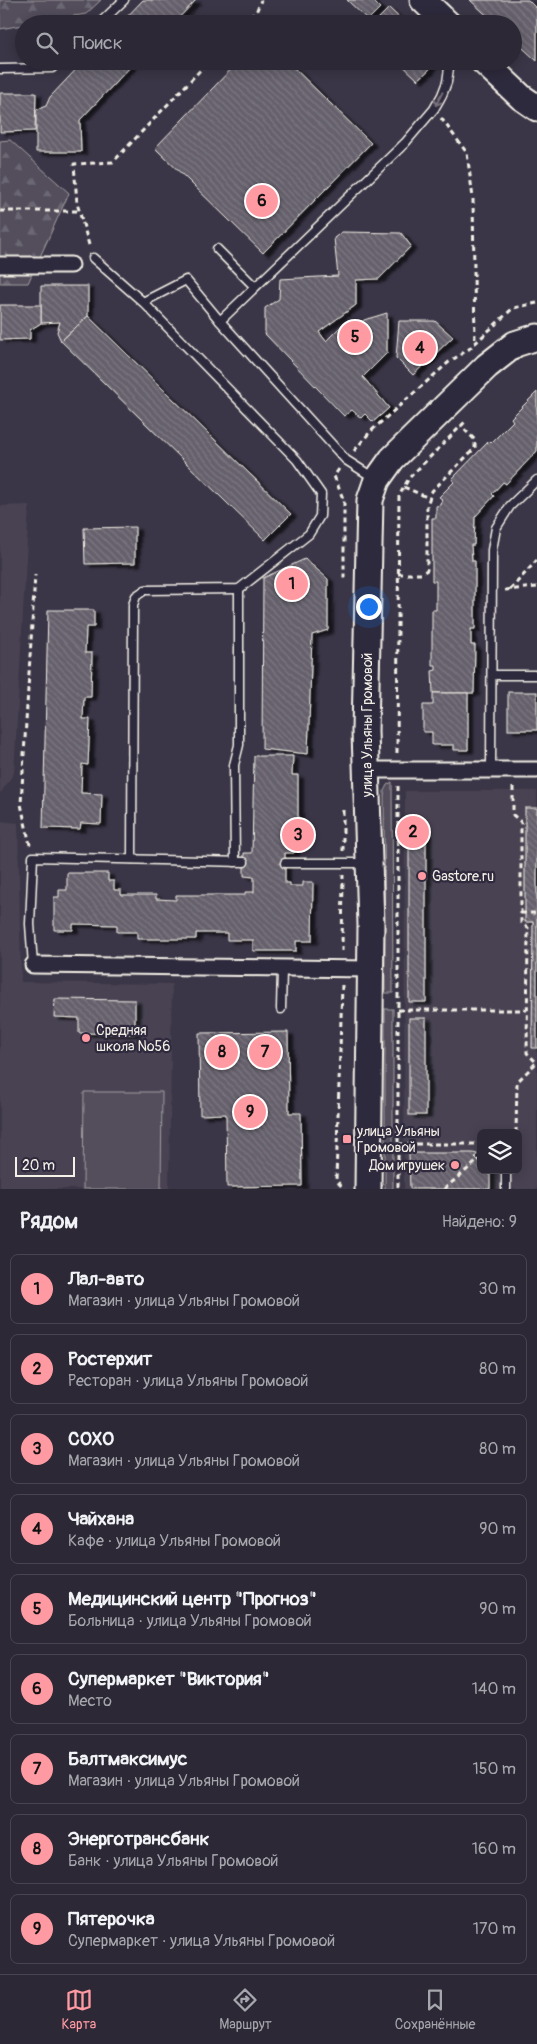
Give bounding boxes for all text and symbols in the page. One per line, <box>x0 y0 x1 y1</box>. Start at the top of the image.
search box <box>15 15 522 70</box>
icon: search <box>33 29 61 57</box>
text: Поиск <box>73 31 123 55</box>
one-way arrow <box>434 91 443 106</box>
pin: 6 <box>246 182 278 220</box>
pin: 5 <box>339 318 371 356</box>
pin: 4 <box>404 329 436 367</box>
pin: 1 <box>276 565 308 603</box>
your location <box>356 594 382 620</box>
street label: улица Ульяны Громовой <box>359 653 376 798</box>
pin: 2 <box>397 813 429 851</box>
pin: 3 <box>282 816 314 854</box>
place label: Gastore.ru <box>432 868 494 885</box>
marker: Gastore.ru <box>416 870 428 882</box>
place label: Средняя школа №56 <box>96 1022 170 1055</box>
marker: Средняя школа №56 <box>80 1032 92 1044</box>
pin: 8 <box>206 1033 238 1071</box>
pin: 7 <box>249 1033 281 1071</box>
pin: 9 <box>234 1093 266 1131</box>
place label: улица Ульяны Громовой <box>356 1123 440 1156</box>
map controls <box>477 1129 522 1174</box>
button: layers <box>477 1129 522 1174</box>
marker: улица Ульяны Громовой <box>341 1133 353 1145</box>
scale bar <box>15 1154 75 1177</box>
text: 20 m <box>22 1157 55 1174</box>
place label: Дом игрушек <box>368 1157 445 1174</box>
marker: Дом игрушек <box>449 1159 461 1171</box>
text: Рядом <box>20 1208 78 1235</box>
text: Найдено: 9 <box>442 1212 517 1232</box>
text: Лал-авто <box>68 1267 144 1291</box>
text: 1 <box>34 1279 40 1299</box>
text: 30 m <box>478 1279 516 1299</box>
text: Магазин · улица Ульяны Громовой <box>68 1291 300 1311</box>
text: Ростерхит <box>68 1347 152 1371</box>
text: 2 <box>33 1359 41 1379</box>
text: 80 m <box>479 1359 516 1379</box>
text: Ресторан · улица Ульяны Громовой <box>68 1371 308 1391</box>
text: СОХО <box>68 1427 114 1451</box>
text: 3 <box>33 1439 41 1459</box>
text: 80 m <box>479 1439 516 1459</box>
text: Магазин · улица Ульяны Громовой <box>68 1451 300 1471</box>
text: Чайхана <box>68 1507 134 1531</box>
text: 4 <box>32 1519 42 1539</box>
text: 90 m <box>479 1519 516 1539</box>
text: Кафе · улица Ульяны Громовой <box>68 1531 281 1551</box>
text: Медицинский центр "Прогноз" <box>68 1587 317 1611</box>
text: 5 <box>33 1599 41 1619</box>
text: 90 m <box>479 1599 516 1619</box>
text: Больница · улица Ульяны Громовой <box>68 1611 312 1631</box>
text: Супермаркет "Виктория" <box>68 1667 270 1691</box>
text: 6 <box>32 1679 42 1699</box>
text: 140 m <box>472 1679 516 1699</box>
text: Место <box>68 1691 112 1711</box>
text: Балтмаксимус <box>68 1747 187 1771</box>
text: 7 <box>33 1759 41 1779</box>
text: 150 m <box>472 1759 516 1779</box>
text: Магазин · улица Ульяны Громовой <box>68 1771 300 1791</box>
text: Энерготрансбанк <box>68 1827 209 1851</box>
text: 8 <box>33 1839 41 1859</box>
text: 160 m <box>472 1839 516 1859</box>
text: Банк · улица Ульяны Громовой <box>68 1851 278 1871</box>
text: Пятерочка <box>68 1907 155 1931</box>
text: 9 <box>33 1919 41 1939</box>
text: 170 m <box>473 1919 516 1939</box>
text: Супермаркет · улица Ульяны Громовой <box>68 1931 335 1951</box>
tab: Карта <box>61 1986 96 2033</box>
tab: Маршрут <box>219 1986 272 2033</box>
tab: Сохранённые <box>395 1986 476 2033</box>

